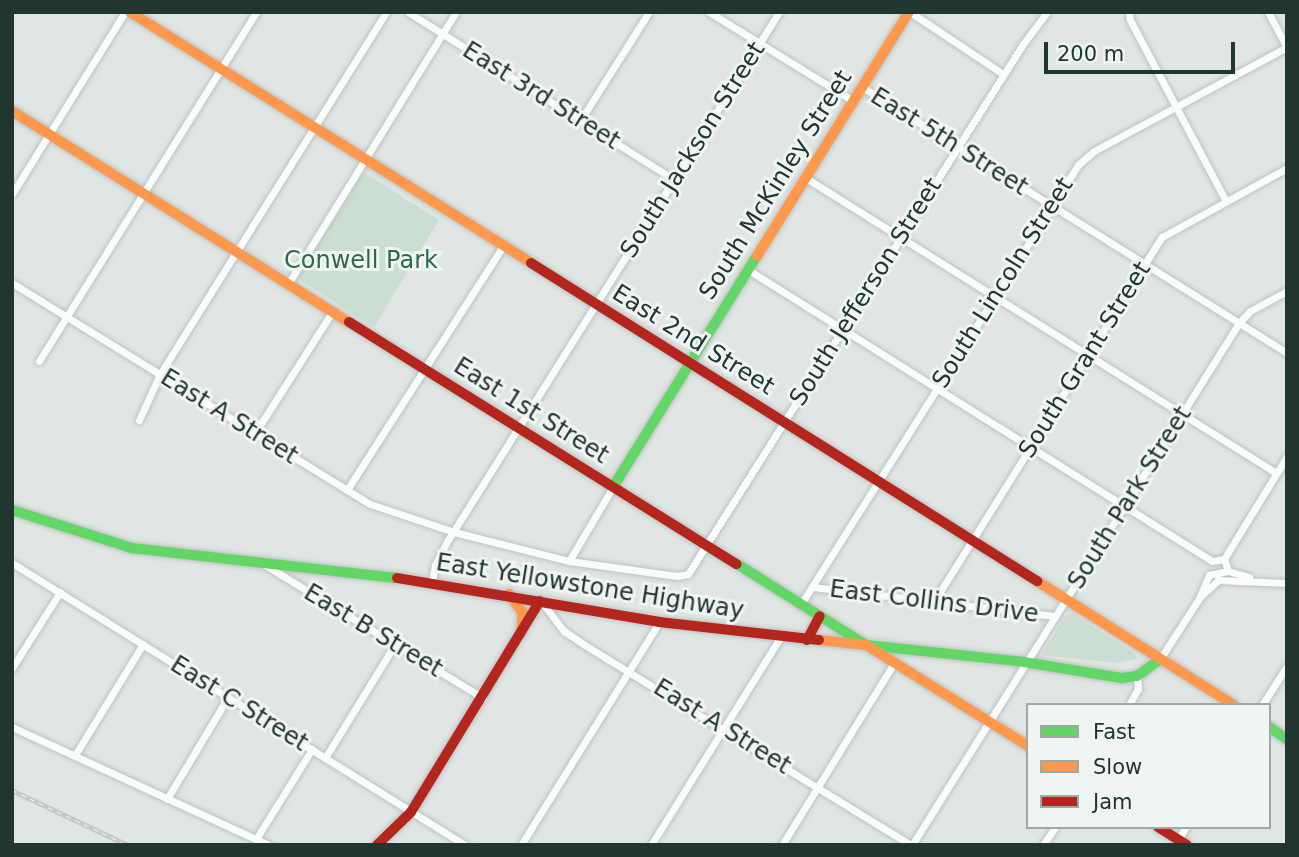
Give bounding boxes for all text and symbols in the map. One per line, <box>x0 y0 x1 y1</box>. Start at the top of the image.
scale bar <box>1047 28 1238 72</box>
street label: East 3rd Street <box>457 36 625 156</box>
street label: South Jackson Street <box>615 37 771 263</box>
text: 200 m <box>1057 42 1124 66</box>
street label: South McKinley Street <box>694 65 858 305</box>
street label: East 5th Street <box>865 82 1033 202</box>
street label: South Lincoln Street <box>926 172 1080 394</box>
street label: South Jefferson Street <box>784 173 948 411</box>
park label: Conwell Park <box>284 247 438 275</box>
street label: South Grant Street <box>1013 257 1157 463</box>
street label: East 2nd Street <box>607 279 779 401</box>
street label: East 1st Street <box>448 352 614 470</box>
street label: East A Street <box>155 363 303 471</box>
street label: South Park Street <box>1062 401 1198 595</box>
street label: East Yellowstone Highway <box>434 548 746 626</box>
street label: East Collins Drive <box>828 575 1040 629</box>
street label: East B Street <box>299 578 447 684</box>
street label: East C Street <box>165 650 313 758</box>
street label: East A Street <box>648 673 796 781</box>
legend <box>1026 703 1271 829</box>
text: Fast <box>1093 720 1135 744</box>
text: Slow <box>1093 755 1142 779</box>
text: Jam <box>1093 790 1133 814</box>

